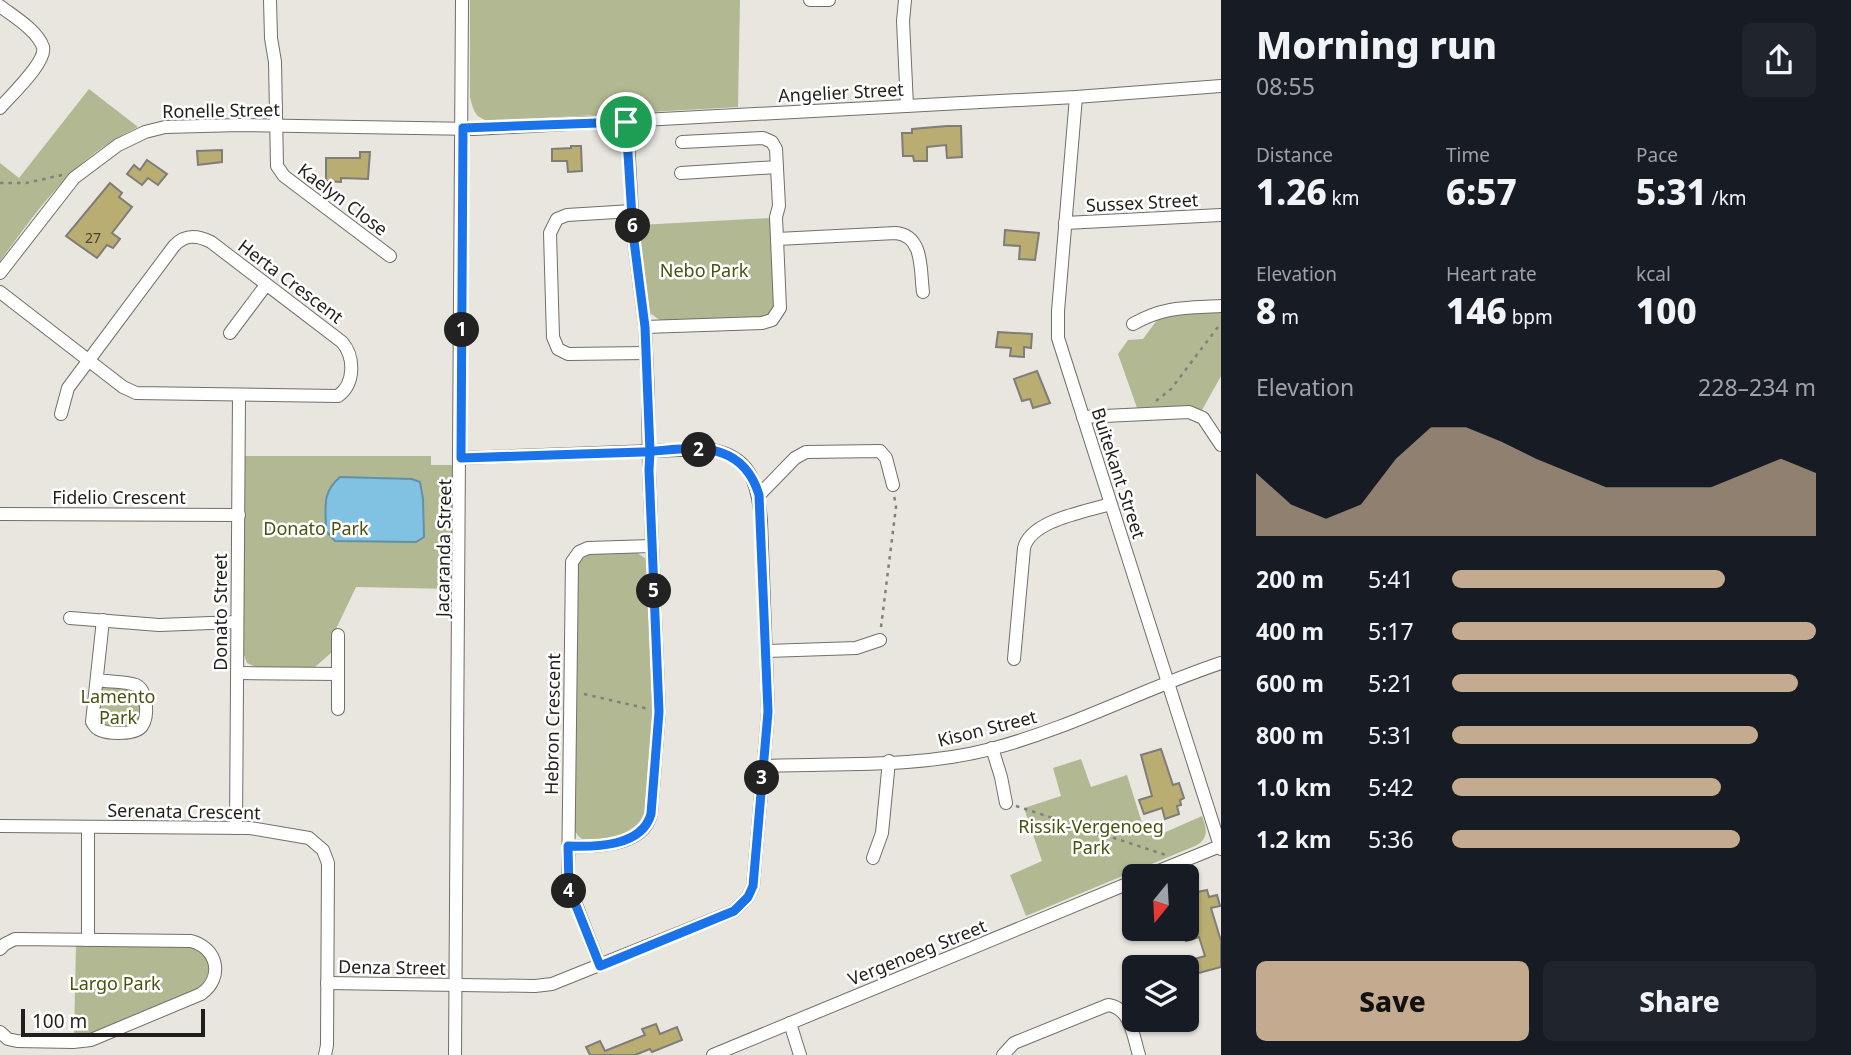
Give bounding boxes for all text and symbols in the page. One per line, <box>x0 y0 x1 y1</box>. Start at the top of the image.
text: Morning run <box>1256 18 1497 70</box>
button: share <box>1742 23 1816 97</box>
text: 08:55 <box>1256 70 1315 102</box>
street label: Angelier Street <box>778 77 905 107</box>
pin <box>596 92 656 152</box>
street label: Ronelle Street <box>162 97 281 123</box>
icon: arrive <box>607 103 645 141</box>
text: Distance <box>1256 142 1333 168</box>
text: Time <box>1446 142 1490 168</box>
text: Pace <box>1636 142 1678 168</box>
street label: Kaelyn Close <box>293 157 393 241</box>
text: 1.26 <box>1256 168 1327 215</box>
text: 6:57 <box>1446 168 1517 215</box>
text: 5:31 <box>1636 168 1707 215</box>
text: km <box>1327 185 1360 211</box>
text: /km <box>1707 185 1747 211</box>
street label: Sussex Street <box>1085 187 1199 217</box>
pin: 6 <box>616 208 650 244</box>
text: 6 <box>627 212 638 238</box>
house number: 27 <box>85 228 101 247</box>
street label: Herta Crescent <box>234 234 349 329</box>
park label: Nebo Park <box>660 258 749 282</box>
text: Elevation <box>1256 261 1337 287</box>
text: Heart rate <box>1446 261 1537 287</box>
text: kcal <box>1636 261 1671 287</box>
text: 8 <box>1256 287 1276 334</box>
text: 146 <box>1446 287 1507 334</box>
text: 100 <box>1636 287 1697 334</box>
text: m <box>1276 304 1299 330</box>
text: bpm <box>1507 304 1553 330</box>
pin: 1 <box>444 312 480 348</box>
text: 1 <box>456 316 467 342</box>
text: Elevation <box>1256 371 1354 403</box>
text: 228–234 m <box>1698 371 1816 403</box>
street label: Buitekant Street <box>1087 404 1152 542</box>
pin: 2 <box>682 433 716 468</box>
text: 2 <box>693 436 704 462</box>
street label: Jacaranda Street <box>430 478 456 619</box>
street label: Fidelio Crescent <box>52 485 186 509</box>
park label: Donato Park <box>263 516 369 540</box>
street label: Donato Street <box>208 553 232 671</box>
text: 200 m <box>1256 563 1324 595</box>
text: 5:41 <box>1368 563 1414 595</box>
pin: 5 <box>636 574 672 608</box>
text: 5 <box>648 577 659 603</box>
text: 400 m <box>1256 615 1324 647</box>
text: 5:17 <box>1368 615 1414 647</box>
street label: Hebron Crescent <box>539 652 565 795</box>
text: 600 m <box>1256 667 1324 699</box>
text: 5:21 <box>1368 667 1414 699</box>
park label: Lamento Park <box>80 684 156 729</box>
street label: Kison Street <box>935 704 1040 752</box>
text: 800 m <box>1256 719 1324 751</box>
text: 5:31 <box>1368 719 1414 751</box>
pin: 3 <box>744 760 780 796</box>
text: 3 <box>756 764 767 790</box>
text: 1.0 km <box>1256 771 1331 803</box>
text: 5:42 <box>1368 771 1414 803</box>
street label: Serenata Crescent <box>107 798 261 824</box>
park label: Rissik-Vergenoeg Park <box>1018 814 1164 859</box>
text: 1.2 km <box>1256 823 1331 855</box>
text: 5:36 <box>1368 823 1414 855</box>
north arrow <box>1122 864 1199 942</box>
map controls <box>1122 864 1199 1032</box>
pin: 4 <box>552 874 586 908</box>
text: 4 <box>563 877 574 903</box>
street label: Vergenoeg Street <box>844 913 990 991</box>
street label: Denza Street <box>338 954 447 980</box>
button: layers <box>1122 955 1199 1032</box>
button: Save <box>1256 961 1529 1041</box>
button: Share <box>1543 961 1816 1041</box>
park label: Largo Park <box>69 971 161 995</box>
scale bar <box>21 1006 205 1038</box>
text: 100 m <box>32 1008 87 1034</box>

